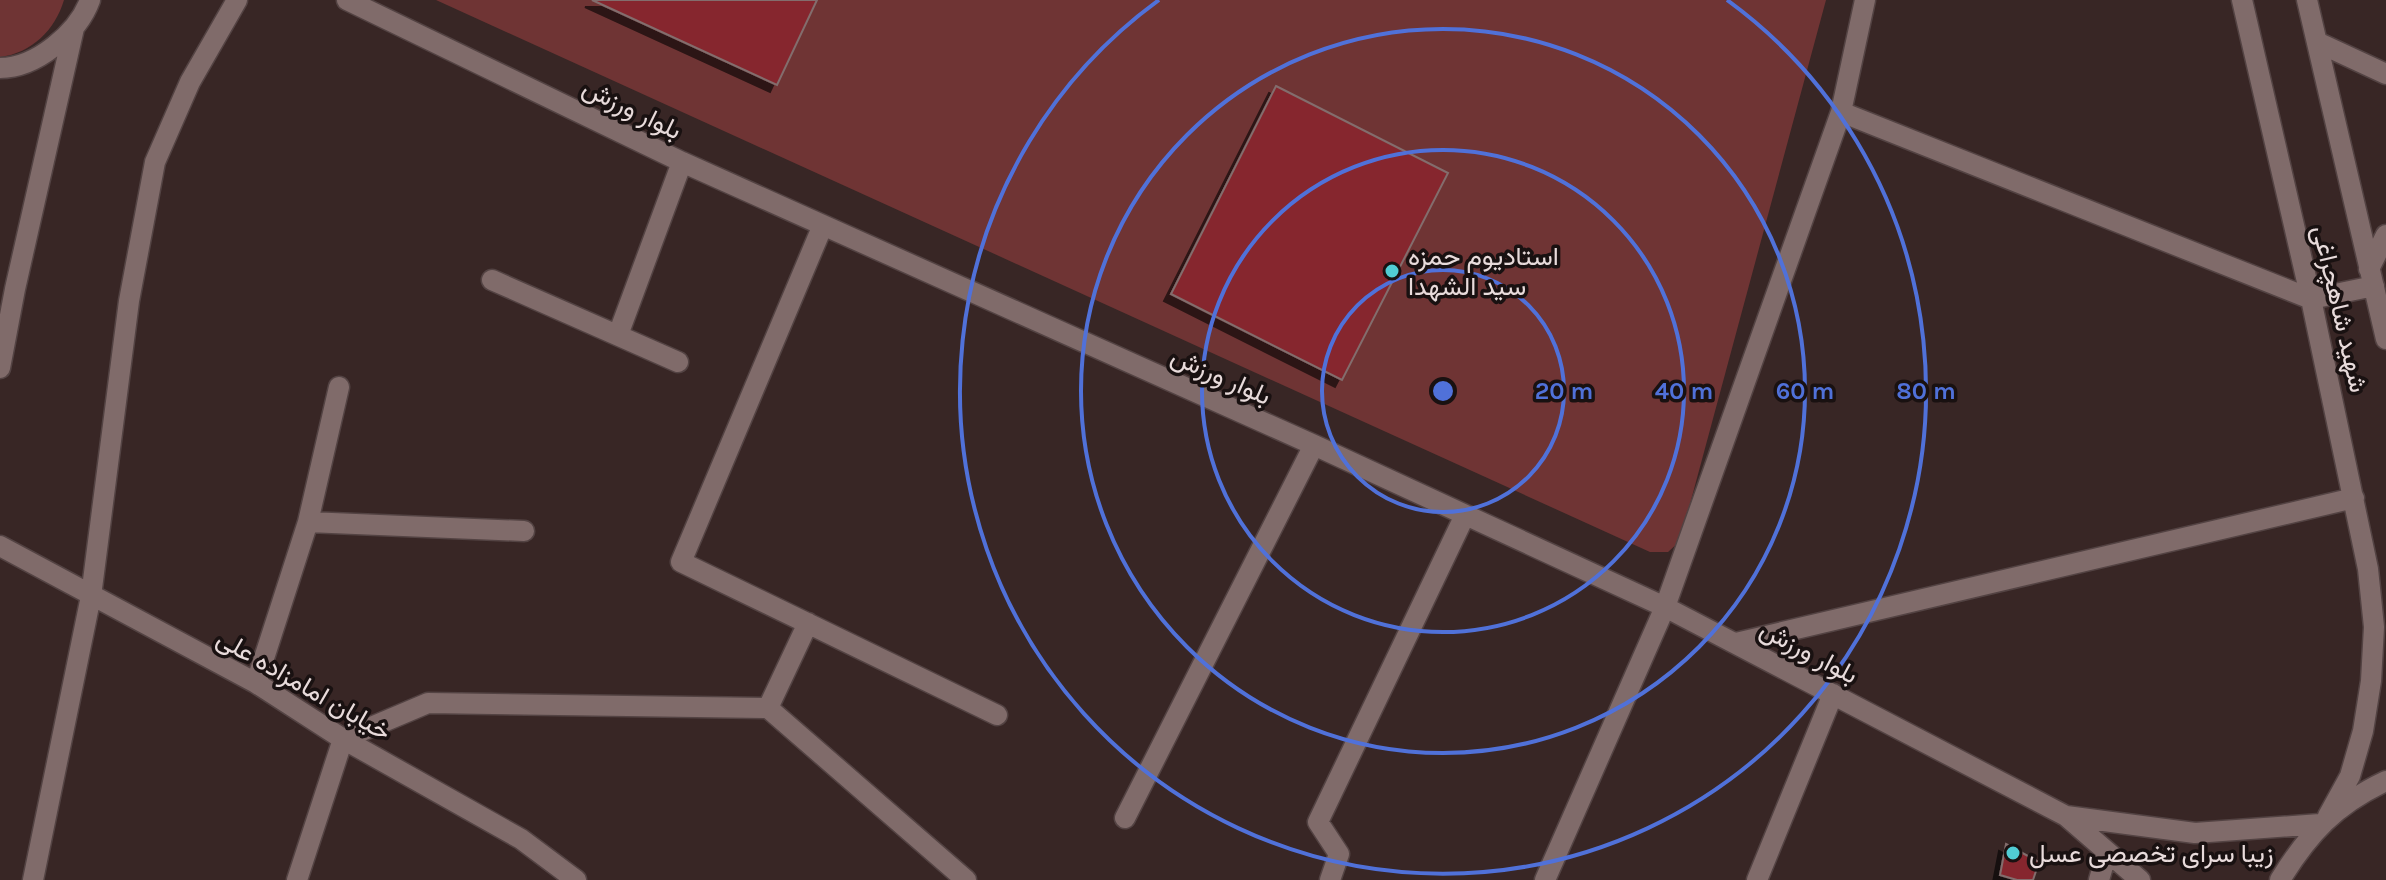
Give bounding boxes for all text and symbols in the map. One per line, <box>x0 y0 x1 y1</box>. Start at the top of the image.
street label: بلوار ورزش <box>577 72 687 146</box>
street label: شهید شاهچراغی <box>2304 222 2374 396</box>
place label: استادیوم حمزه سید الشهدا <box>1408 241 1559 302</box>
marker: استادیوم حمزه سید الشهدا <box>1383 262 1401 280</box>
street label: بلوار ورزش <box>1166 340 1276 412</box>
centre of rings <box>1429 377 1457 405</box>
text: 20 m <box>1535 377 1593 405</box>
text: 40 m <box>1655 377 1713 405</box>
text: 60 m <box>1776 377 1834 405</box>
text: 80 m <box>1896 377 1956 405</box>
street label: بلوار ورزش <box>1755 613 1863 691</box>
street label: خیابان امامزاده علی <box>211 623 397 747</box>
place label: زیبا سرای تخصصی عسل <box>2029 838 2274 869</box>
marker: زیبا سرای تخصصی عسل <box>2004 844 2022 862</box>

